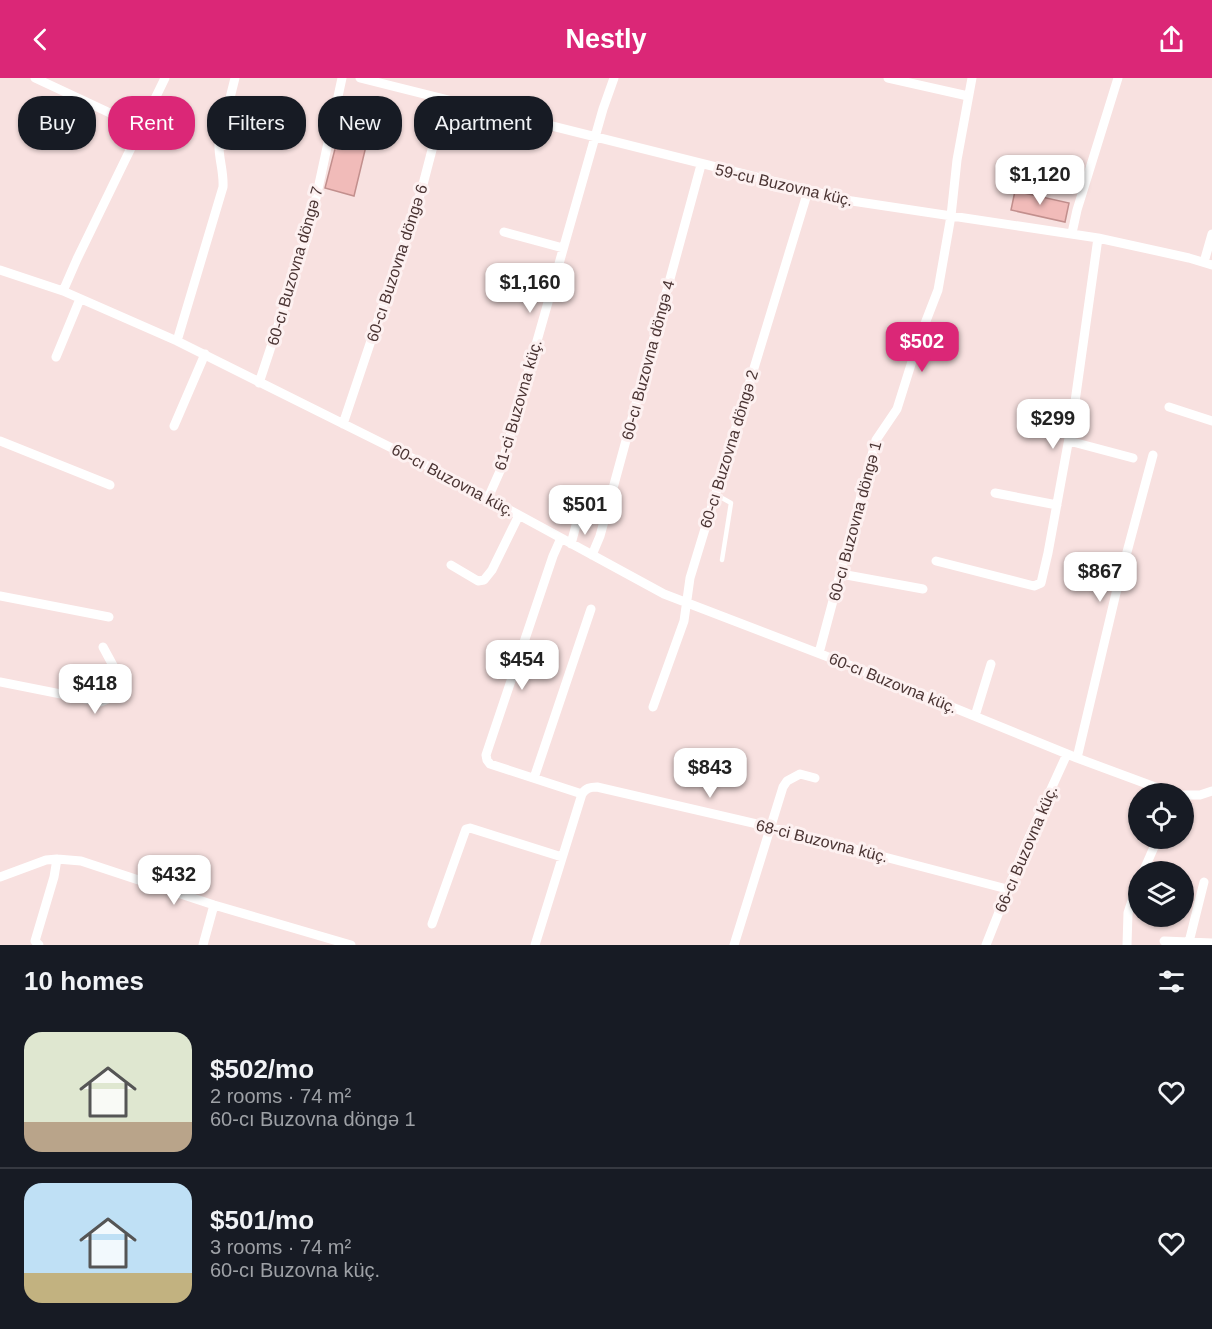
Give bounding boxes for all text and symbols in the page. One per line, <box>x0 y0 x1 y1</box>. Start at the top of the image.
icon: back <box>24 23 57 56</box>
icon: share <box>1155 23 1188 56</box>
text: Nestly <box>565 24 647 54</box>
chip: Buy <box>18 96 96 150</box>
chip: Rent <box>108 96 195 150</box>
chip: Filters <box>207 96 306 150</box>
chip: New <box>318 96 402 150</box>
chip: Apartment <box>414 96 553 150</box>
pin: $1,120 <box>991 155 1089 206</box>
street label: 59-cu Buzovna küç. <box>714 161 854 209</box>
text: $1,120 <box>1009 163 1071 185</box>
street label: 60-cı Buzovna döngə 6 <box>363 182 431 344</box>
street label: 60-cı Buzovna döngə 7 <box>264 184 326 347</box>
pin: $1,160 <box>481 263 579 314</box>
text: $1,160 <box>499 271 561 293</box>
street label: 60-cı Buzovna döngə 4 <box>618 278 678 442</box>
pin: $502 <box>886 322 958 373</box>
text: $502 <box>900 330 944 352</box>
street label: 61-ci Buzovna küç. <box>491 338 545 472</box>
street label: 60-cı Buzovna döngə 2 <box>697 368 761 530</box>
pin: $299 <box>1017 399 1089 450</box>
text: $299 <box>1031 407 1075 429</box>
street label: 60-cı Buzovna döngə 1 <box>825 439 885 603</box>
street label: 60-cı Buzovna küç. <box>389 441 517 519</box>
pin: $501 <box>549 485 621 536</box>
text: $501 <box>563 493 607 515</box>
pin: $867 <box>1064 552 1136 603</box>
text: $867 <box>1078 560 1122 582</box>
pin: $454 <box>486 640 558 691</box>
text: $454 <box>500 648 544 670</box>
street label: 60-cı Buzovna küç. <box>827 650 959 716</box>
pin: $418 <box>59 664 131 715</box>
text: $418 <box>73 672 117 694</box>
pin: $843 <box>674 748 746 799</box>
text: $843 <box>688 756 732 778</box>
street label: 66-cı Buzovna küç. <box>992 783 1060 915</box>
map controls <box>1128 783 1194 927</box>
button: locate <box>1128 783 1194 849</box>
street label: 68-ci Buzovna küç. <box>754 816 890 866</box>
pin: $432 <box>138 855 210 906</box>
button: layers <box>1128 861 1194 927</box>
text: $432 <box>152 863 196 885</box>
icon: filters <box>1155 965 1188 998</box>
text: 10 homes <box>24 966 144 996</box>
text: $502/mo <box>210 1054 314 1084</box>
icon: home <box>72 1056 144 1128</box>
icon: heart <box>1155 1076 1188 1109</box>
text: 2 rooms · 74 m² <box>210 1085 351 1107</box>
text: 60-cı Buzovna döngə 1 <box>210 1108 416 1130</box>
text: $501/mo <box>210 1205 314 1235</box>
icon: home <box>72 1207 144 1279</box>
icon: heart <box>1155 1227 1188 1260</box>
text: 3 rooms · 74 m² <box>210 1236 351 1258</box>
text: 60-cı Buzovna küç. <box>210 1259 380 1281</box>

